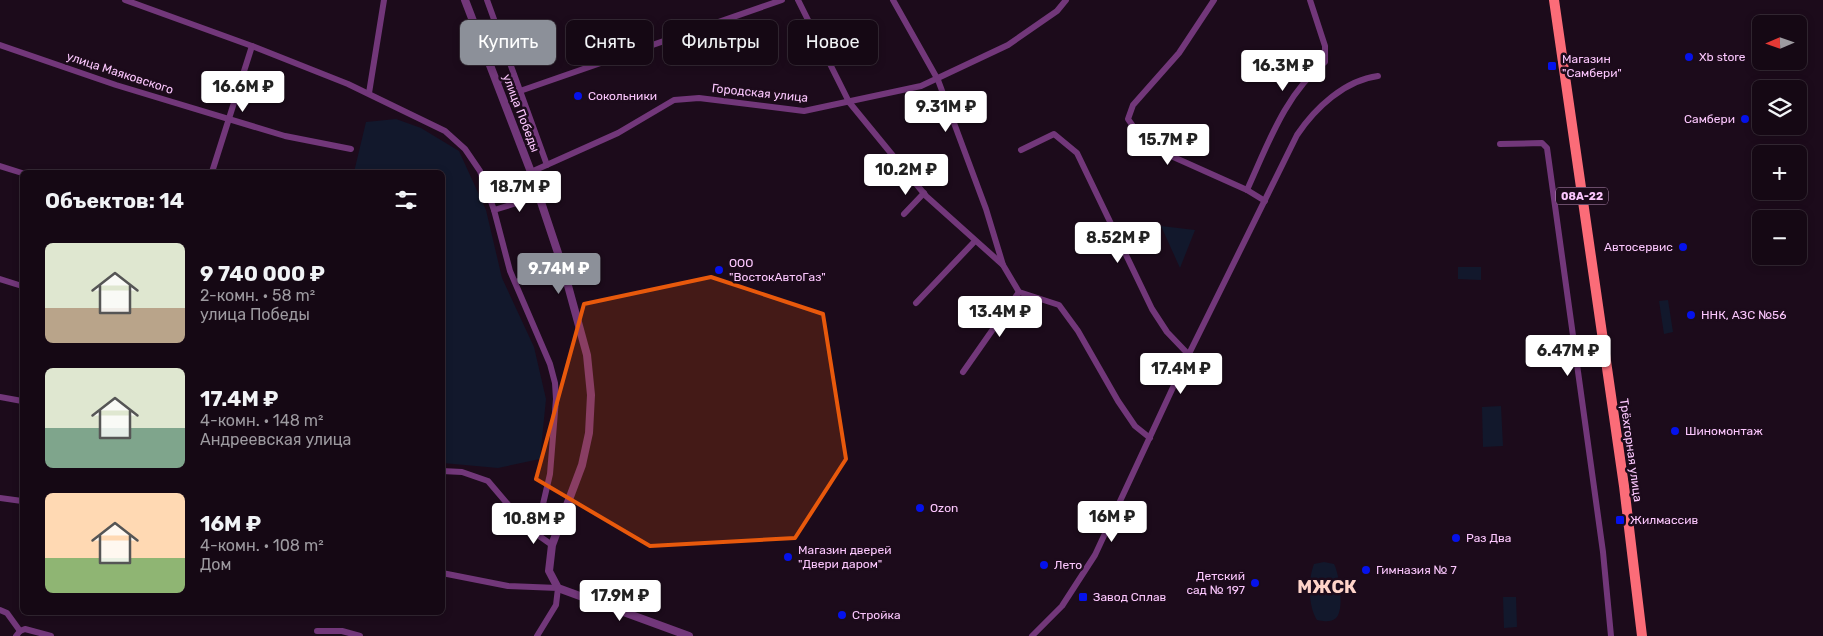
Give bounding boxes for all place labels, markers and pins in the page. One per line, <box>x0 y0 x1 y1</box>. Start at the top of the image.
pin: 16.3M ₽ <box>1237 49 1329 92</box>
place label: Xb store <box>1699 50 1746 64</box>
marker: Xb store <box>1683 51 1695 63</box>
place label: Магазин "Самбери" <box>1562 52 1622 80</box>
marker: Магазин "Самбери" <box>1546 60 1558 72</box>
pin: 16.6M ₽ <box>197 70 289 113</box>
place label: Сокольники <box>588 89 657 103</box>
marker: Сокольники <box>572 90 584 102</box>
pin: 9.31M ₽ <box>900 90 992 133</box>
place label: Самбери <box>1684 112 1735 126</box>
marker: Самбери <box>1739 113 1751 125</box>
pin: 15.7M ₽ <box>1122 124 1214 166</box>
pin: 10.2M ₽ <box>860 154 952 196</box>
pin: 18.7M ₽ <box>474 170 566 213</box>
pin: 8.52M ₽ <box>1072 222 1164 264</box>
place label: Автосервис <box>1604 240 1673 254</box>
marker: Автосервис <box>1677 241 1689 253</box>
pin: 9.74M ₽ <box>513 252 605 295</box>
place label: ООО "ВостокАвтоГаз" <box>729 256 826 284</box>
marker: ООО "ВостокАвтоГаз" <box>713 264 725 276</box>
pin: 13.4M ₽ <box>954 296 1046 338</box>
place label: ННК, АЗС №56 <box>1701 308 1786 322</box>
marker: ННК, АЗС №56 <box>1685 309 1697 321</box>
pin: 6.47M ₽ <box>1522 334 1614 377</box>
pin: 17.4M ₽ <box>1135 352 1227 395</box>
place label: Шиномонтаж <box>1685 424 1763 438</box>
marker: Шиномонтаж <box>1669 425 1681 437</box>
pin: 16M ₽ <box>1077 500 1147 543</box>
place label: Ozon <box>930 501 958 515</box>
pin: 10.8M ₽ <box>488 502 580 545</box>
marker: Ozon <box>914 502 926 514</box>
place label: Жилмассив <box>1630 513 1699 527</box>
marker: Жилмассив <box>1614 514 1626 526</box>
place label: Раз Два <box>1466 531 1511 545</box>
marker: Раз Два <box>1450 532 1462 544</box>
place label: Магазин дверей "Двери даром" <box>798 543 891 571</box>
marker: Магазин дверей "Двери даром" <box>782 551 794 563</box>
place label: Лето <box>1054 558 1082 572</box>
marker: Лето <box>1038 559 1050 571</box>
place label: Гимназия № 7 <box>1376 563 1457 577</box>
marker: Гимназия № 7 <box>1360 564 1372 576</box>
place label: Детский сад № 197 <box>1186 569 1245 597</box>
marker: Детский сад № 197 <box>1249 577 1261 589</box>
pin: 17.9M ₽ <box>574 580 666 622</box>
place label: Завод Сплав <box>1093 590 1167 604</box>
marker: Завод Сплав <box>1077 591 1089 603</box>
place label: Стройка <box>852 608 901 622</box>
marker: Стройка <box>836 609 848 621</box>

